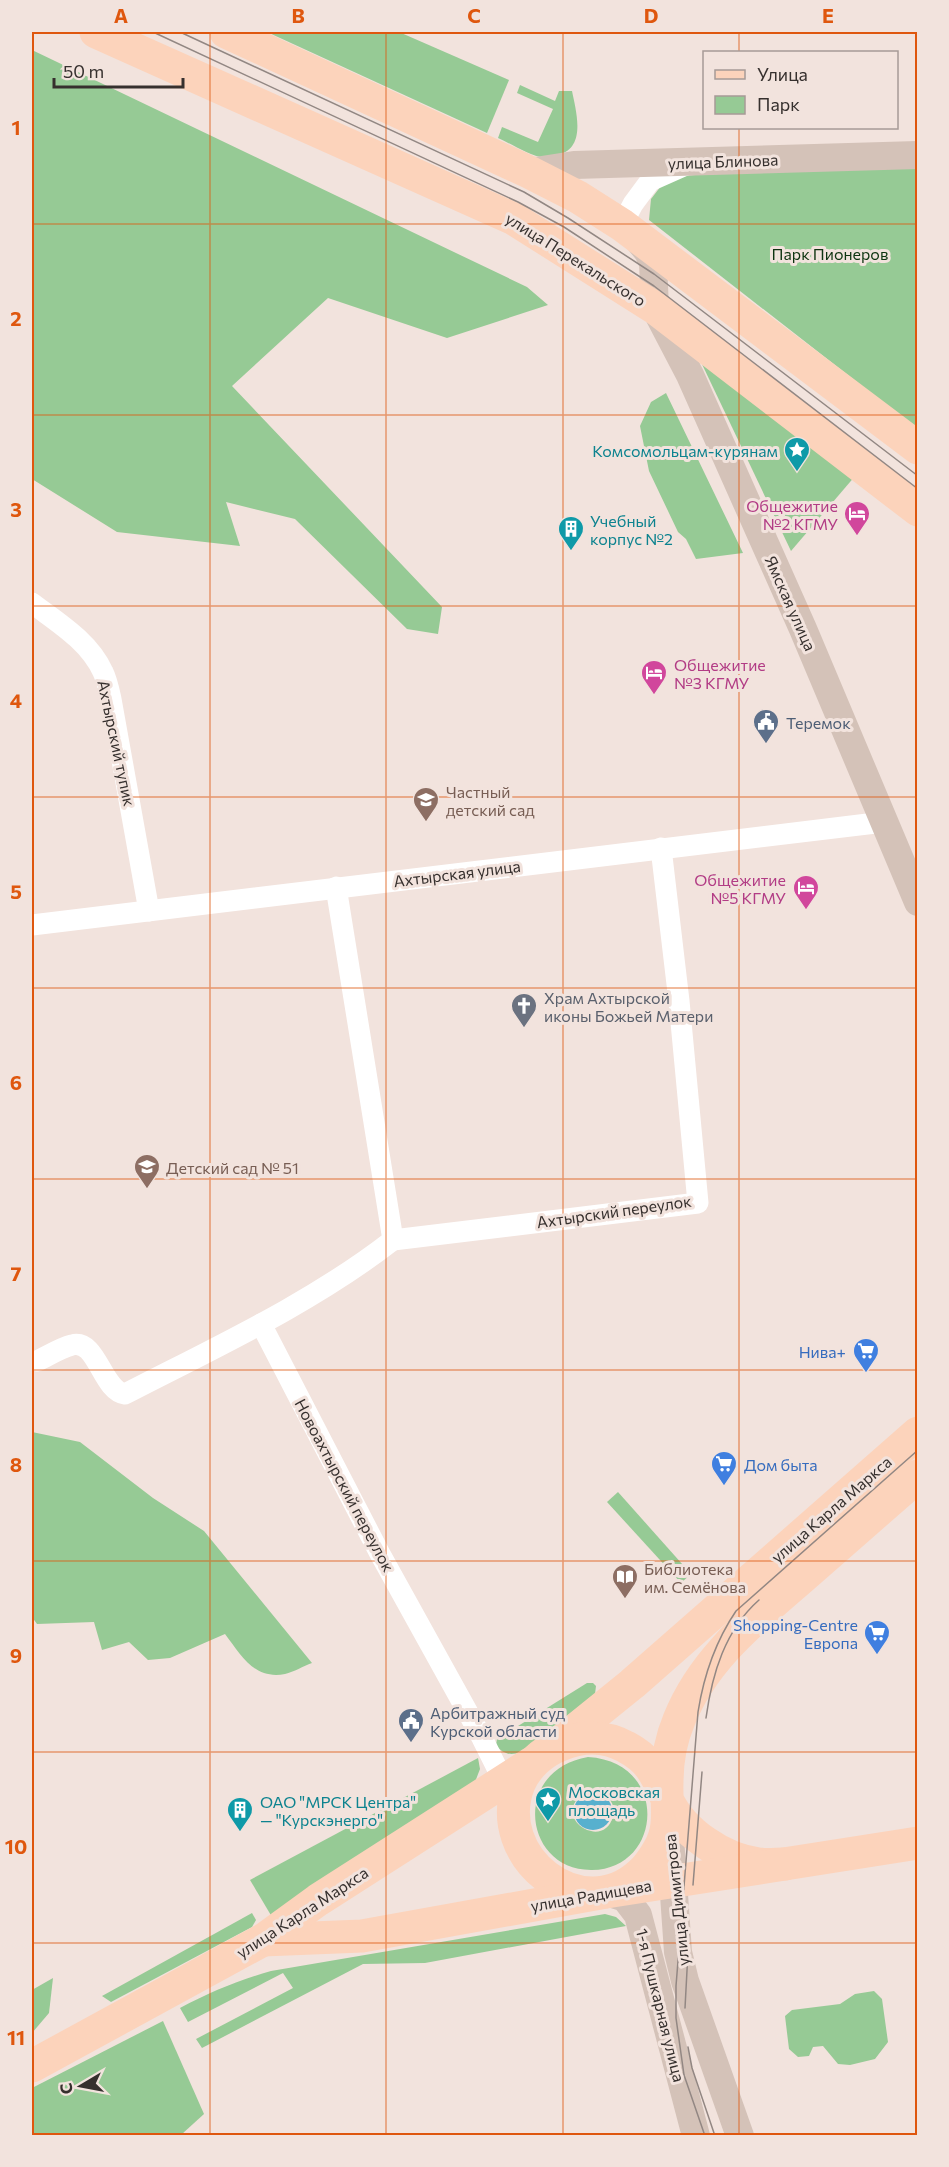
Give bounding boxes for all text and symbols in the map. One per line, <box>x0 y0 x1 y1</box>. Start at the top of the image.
text: A <box>114 3 128 27</box>
text: B <box>291 3 305 27</box>
text: C <box>467 3 481 27</box>
text: D <box>644 3 658 27</box>
text: E <box>822 3 834 27</box>
scale bar <box>54 51 183 89</box>
legend <box>703 51 898 129</box>
text: 50 m <box>63 60 104 82</box>
text: Улица <box>757 63 808 85</box>
text: Парк <box>757 93 800 115</box>
text: 1 <box>11 115 21 139</box>
street label: улица Блинова <box>667 150 779 172</box>
street label: улица Перекальского <box>503 208 649 310</box>
park label: Парк Пионеров <box>772 244 888 263</box>
text: 2 <box>10 306 22 330</box>
place icon: Комсомольцам-курянам <box>782 435 812 473</box>
place label: Комсомольцам-курянам <box>592 441 778 460</box>
place label: Общежитие №2 КГМУ <box>746 496 838 533</box>
text: 3 <box>10 497 22 521</box>
hotel icon: Общежитие №2 КГМУ <box>842 499 872 537</box>
place label: Учебный корпус №2 <box>590 511 673 548</box>
building icon: Учебный корпус №2 <box>556 514 586 552</box>
street label: Ямская улица <box>762 553 820 653</box>
place label: Общежитие №3 КГМУ <box>674 655 766 692</box>
hotel icon: Общежитие №3 КГМУ <box>639 658 669 696</box>
street label: Ахтырский тупик <box>94 678 140 808</box>
text: 4 <box>10 688 22 712</box>
public building icon: Теремок <box>751 707 781 745</box>
place label: Теремок <box>786 713 851 732</box>
place label: Частный детский сад <box>446 782 535 819</box>
school or university icon: Частный детский сад <box>411 785 441 823</box>
street label: Ахтырская улица <box>392 856 522 890</box>
place label: Общежитие №5 КГМУ <box>694 870 786 907</box>
hotel icon: Общежитие №5 КГМУ <box>791 873 821 911</box>
text: 5 <box>10 879 22 903</box>
place label: Храм Ахтырской иконы Божьей Матери <box>544 988 713 1025</box>
church icon: Храм Ахтырской иконы Божьей Матери <box>509 991 539 1029</box>
text: 6 <box>10 1070 22 1094</box>
school or university icon: Детский сад № 51 <box>132 1152 162 1190</box>
place label: Детский сад № 51 <box>166 1158 299 1177</box>
street label: Ахтырский переулок <box>535 1191 693 1231</box>
text: 7 <box>11 1261 22 1285</box>
supermarket icon: Нива+ <box>851 1336 881 1374</box>
place label: Нива+ <box>799 1342 846 1361</box>
street label: Новоахтырский переулок <box>291 1395 399 1575</box>
supermarket icon: Дом быта <box>709 1449 739 1487</box>
text: 8 <box>10 1452 22 1476</box>
street label: улица Карла Маркса <box>767 1452 895 1566</box>
place label: Дом быта <box>744 1455 818 1474</box>
place label: Библиотека им. Семёнова <box>644 1559 746 1596</box>
library icon: Библиотека им. Семёнова <box>610 1562 640 1600</box>
place label: Shopping-Centre Европа <box>733 1615 858 1652</box>
supermarket icon: Shopping-Centre Европа <box>862 1618 892 1656</box>
text: 9 <box>10 1643 22 1667</box>
place label: Арбитражный суд Курской области <box>430 1703 566 1740</box>
public building icon: Арбитражный суд Курской области <box>396 1706 426 1744</box>
place label: Московская площадь <box>568 1782 660 1819</box>
place icon: Московская площадь <box>533 1785 563 1823</box>
place label: ОАО "МРСК Центра" — "Курскэнерго" <box>260 1792 416 1829</box>
building icon: ОАО "МРСК Центра" — "Курскэнерго" <box>225 1795 255 1833</box>
street label: улица Димитрова <box>660 1833 692 1967</box>
text: 10 <box>5 1834 27 1858</box>
street label: улица Карла Маркса <box>233 1862 371 1962</box>
street label: улица Радищева <box>529 1875 653 1915</box>
street label: 1-я Пушкарная улица <box>633 1926 689 2084</box>
text: 11 <box>7 2025 25 2049</box>
north arrow <box>51 2056 111 2116</box>
text: С <box>55 2082 76 2096</box>

